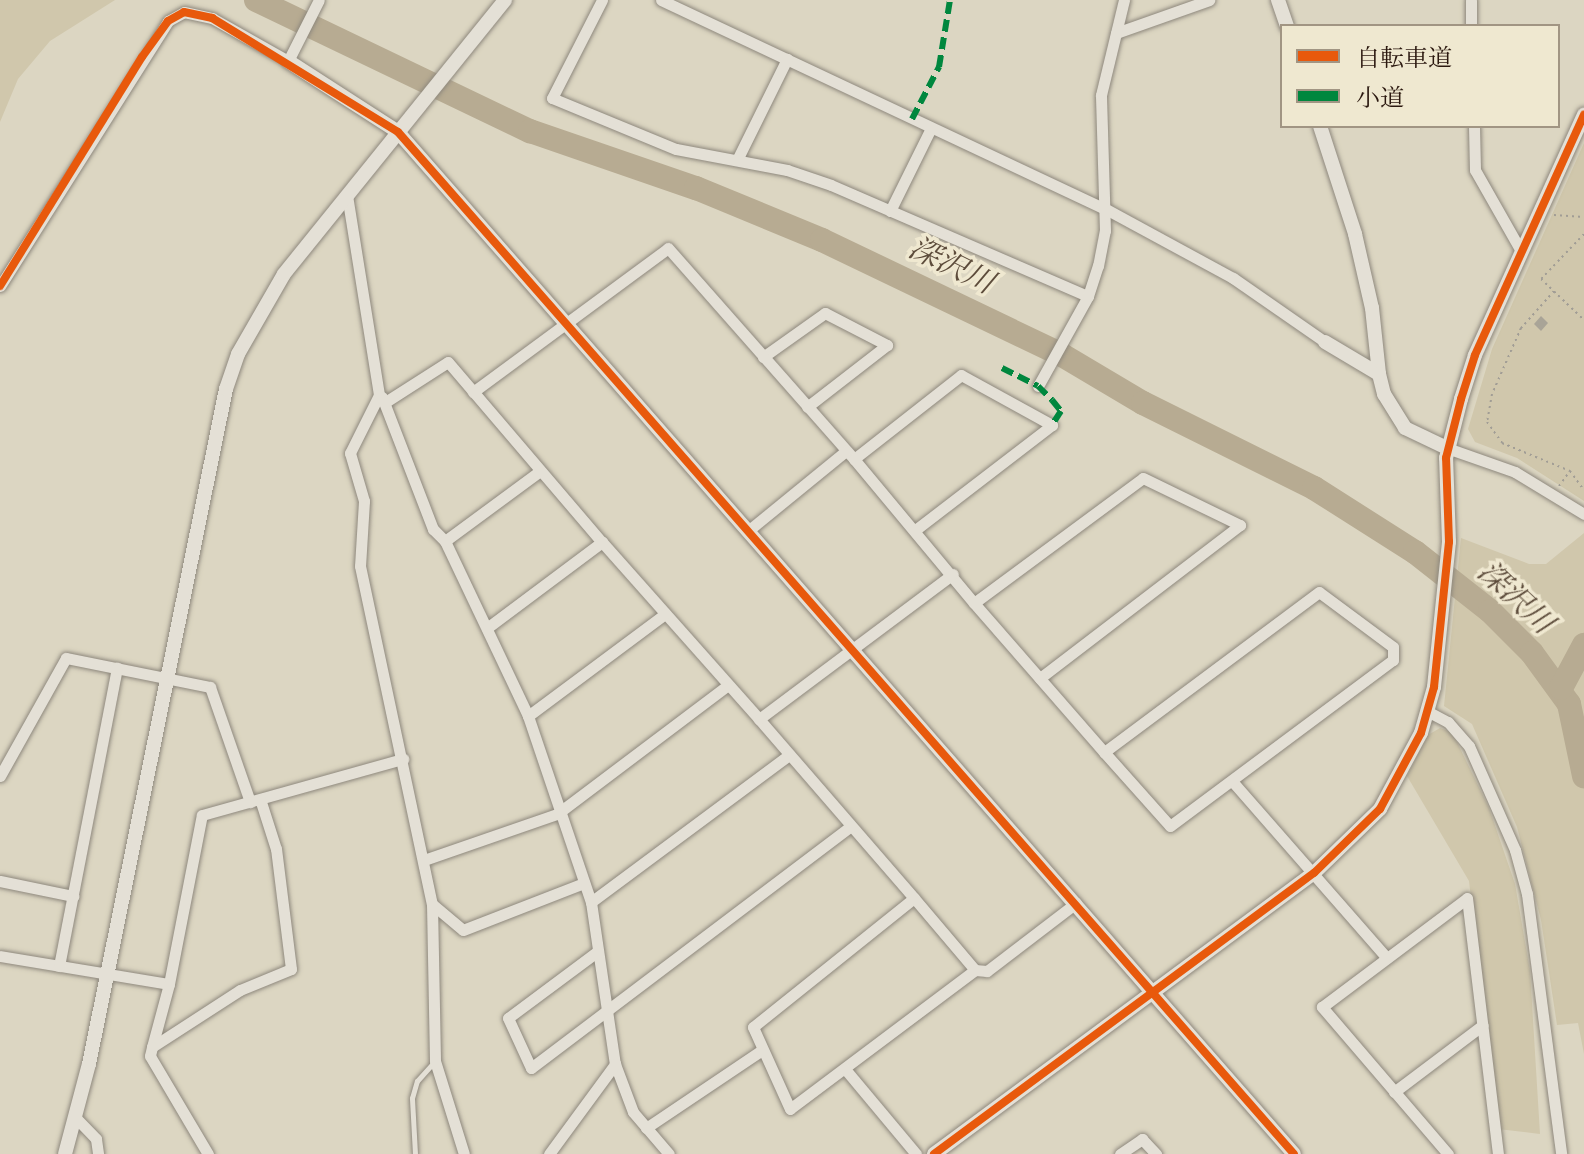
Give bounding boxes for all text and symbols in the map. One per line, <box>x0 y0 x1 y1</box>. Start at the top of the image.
legend <box>1280 24 1560 128</box>
text: 自転車道 <box>1356 42 1452 75</box>
text: 小道 <box>1356 82 1404 115</box>
water label: 深沢川 <box>903 230 999 302</box>
water label: 深沢川 <box>1470 554 1560 642</box>

